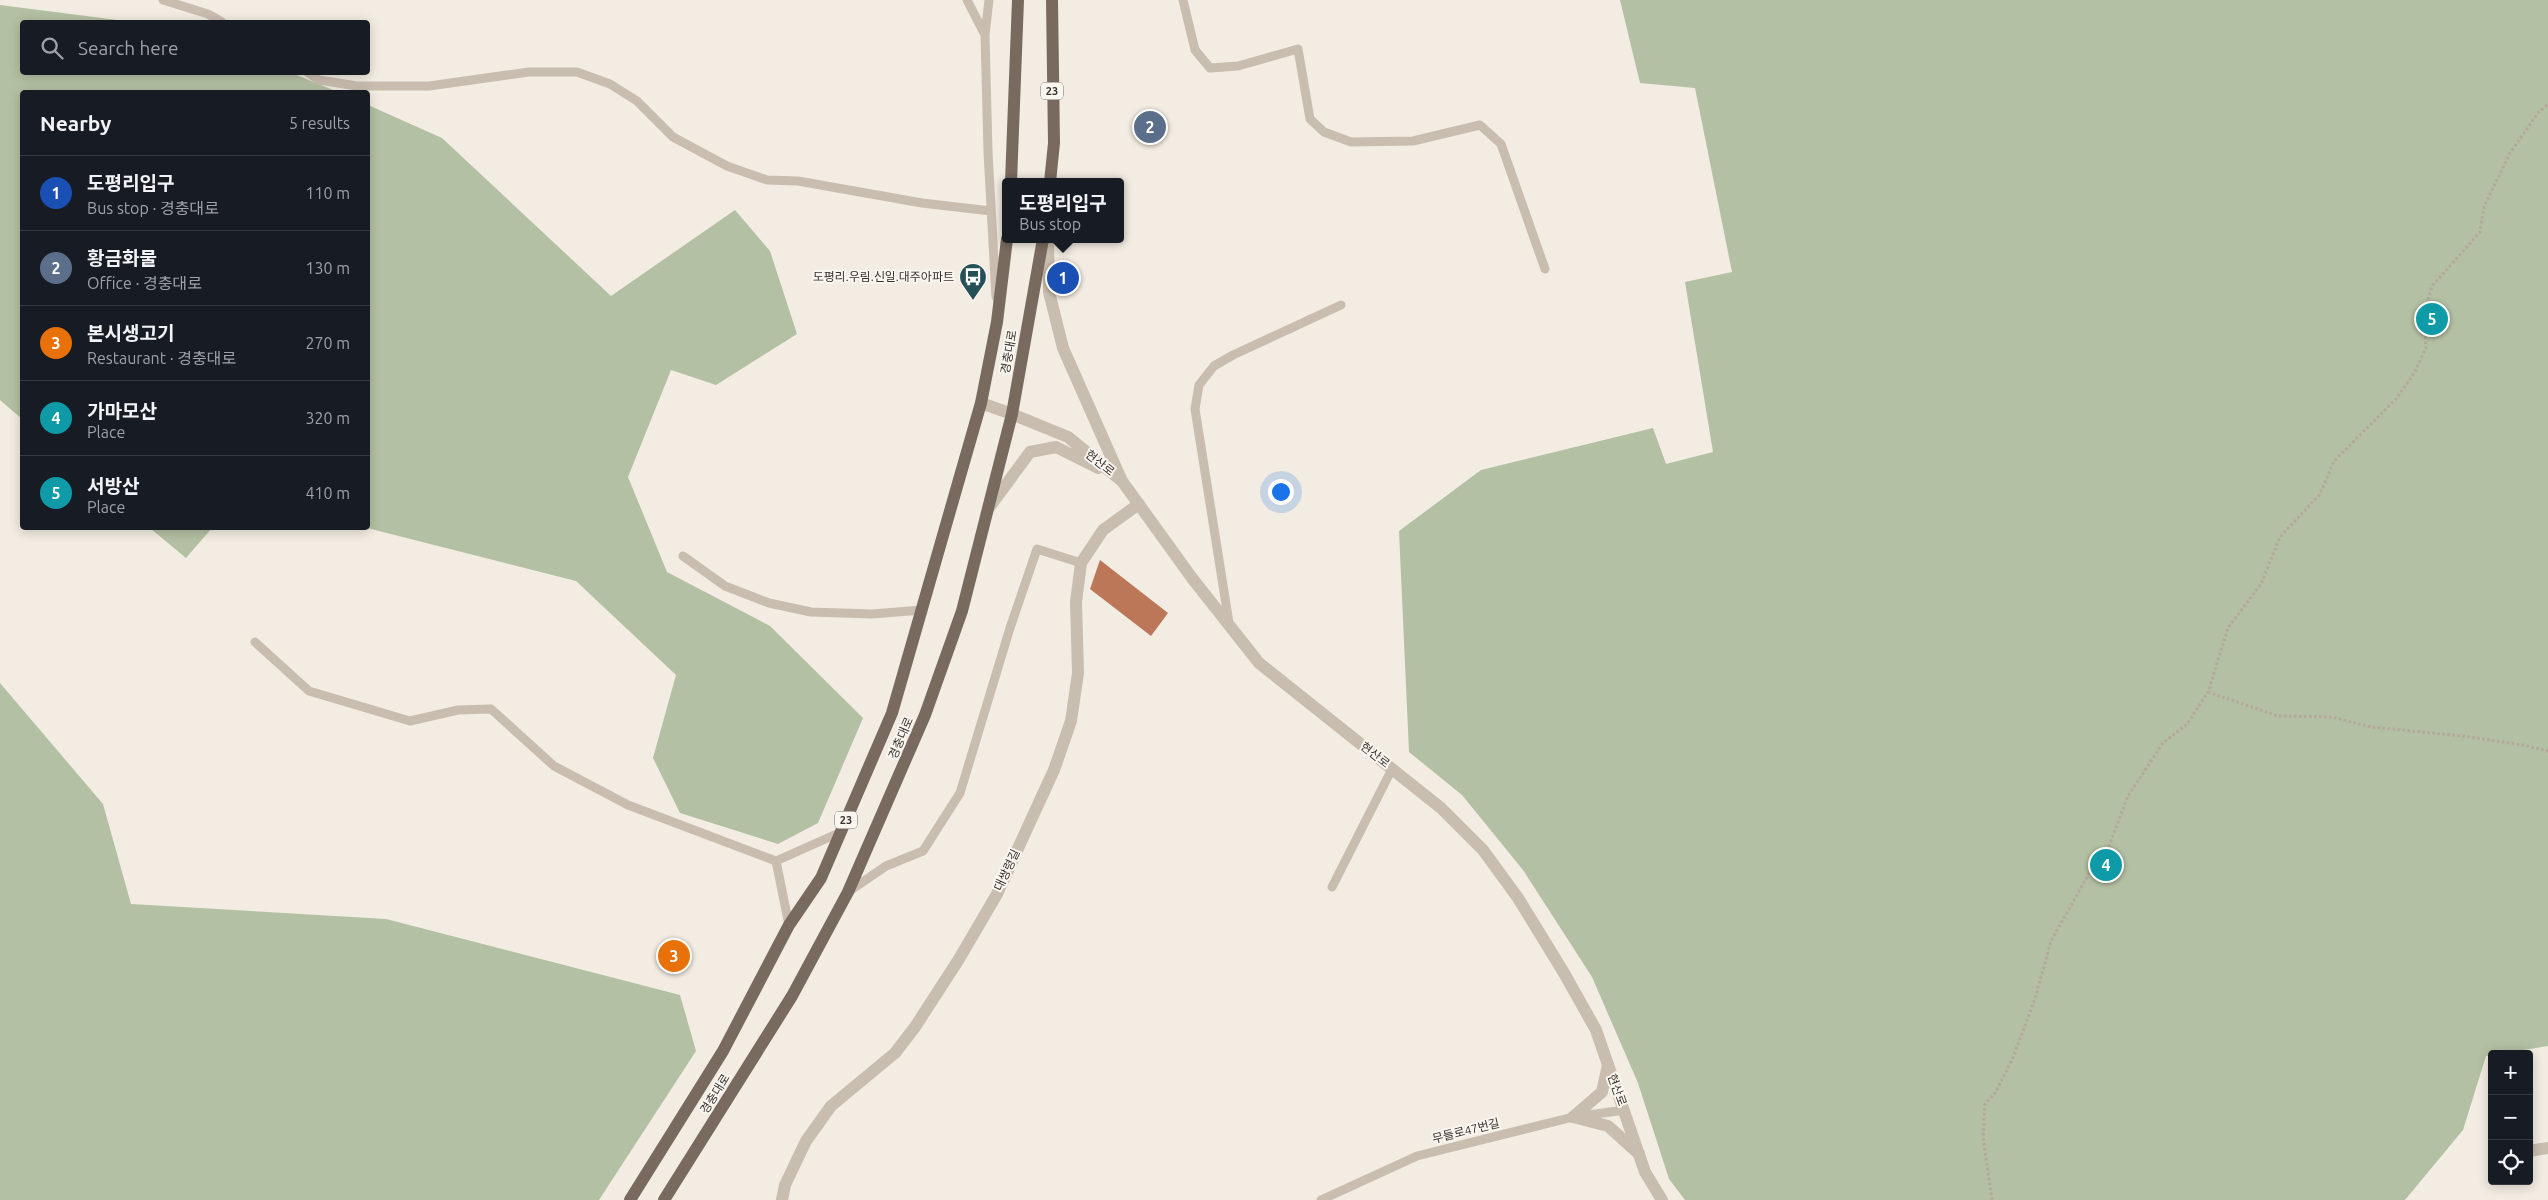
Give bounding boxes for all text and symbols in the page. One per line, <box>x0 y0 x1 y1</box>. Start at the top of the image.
search box <box>20 20 370 75</box>
icon: search <box>38 34 66 62</box>
text: Search here <box>78 37 178 59</box>
road number: 23 <box>1041 82 1063 100</box>
pin: 2 <box>1134 108 1166 146</box>
text: Nearby <box>40 111 111 135</box>
text: 5 results <box>289 114 350 132</box>
text: 도평리입구 <box>87 172 174 194</box>
popup <box>1002 178 1124 243</box>
text: 1 <box>51 184 61 202</box>
text: 110 m <box>305 184 350 202</box>
text: 도평리입구 <box>1019 192 1107 214</box>
text: Bus stop · 경충대로 <box>87 199 219 217</box>
text: Bus stop <box>1019 215 1081 233</box>
text: 황금화물 <box>87 247 157 269</box>
text: 2 <box>51 259 61 277</box>
text: 130 m <box>305 259 350 277</box>
pin: 1 <box>1047 259 1079 297</box>
bus stop icon: 도평리.우림.신일.대주아파트 <box>958 262 988 301</box>
place label: 도평리.우림.신일.대주아파트 <box>813 270 954 283</box>
text: Office · 경충대로 <box>87 274 202 292</box>
pin: 5 <box>2416 300 2448 338</box>
text: 본시생고기 <box>87 322 174 344</box>
street label: 경충대로 <box>998 329 1019 375</box>
text: 3 <box>51 334 61 352</box>
text: 270 m <box>305 334 350 352</box>
text: Restaurant · 경충대로 <box>87 349 236 367</box>
text: 가마모산 <box>87 400 157 422</box>
text: 4 <box>51 409 61 427</box>
text: 320 m <box>305 409 350 427</box>
text: Place <box>87 423 125 441</box>
street label: 현산로 <box>1083 447 1117 478</box>
text: 서방산 <box>87 475 139 497</box>
your location <box>1268 479 1294 505</box>
text: 5 <box>51 484 61 502</box>
text: 410 m <box>305 484 350 502</box>
text: Place <box>87 498 125 516</box>
street label: 경충대로 <box>886 715 915 761</box>
street label: 현산로 <box>1358 739 1392 770</box>
road number: 23 <box>835 812 857 828</box>
pin: 4 <box>2090 846 2122 884</box>
street label: 대쌍령길 <box>991 847 1022 893</box>
pin: 3 <box>658 937 690 975</box>
map controls <box>2488 1050 2533 1185</box>
button: + <box>2488 1050 2533 1095</box>
street label: 경충대로 <box>697 1072 732 1116</box>
street label: 현산로 <box>1606 1072 1629 1108</box>
button: − <box>2488 1095 2533 1140</box>
street label: 무들로47번길 <box>1431 1116 1501 1145</box>
button: locate <box>2488 1140 2533 1185</box>

